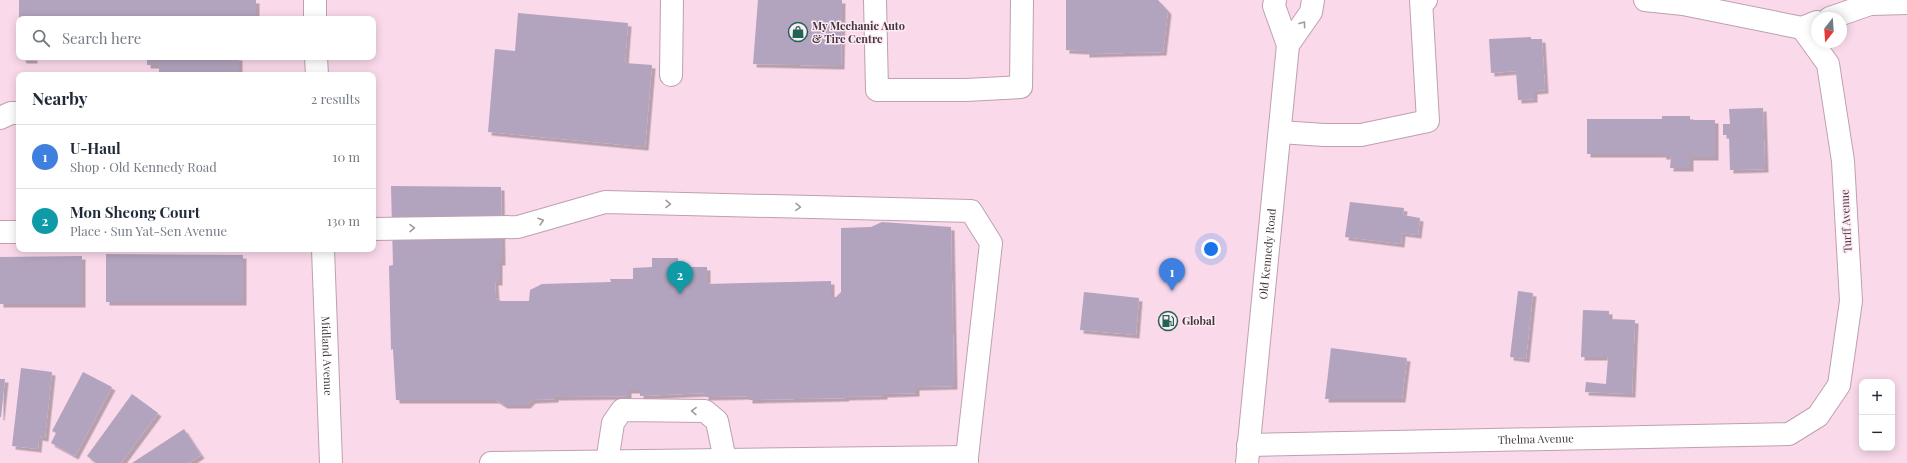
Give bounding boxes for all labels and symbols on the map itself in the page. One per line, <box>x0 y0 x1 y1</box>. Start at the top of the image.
north arrow <box>1811 12 1847 48</box>
place label: My Mechanic Auto & Tire Centre <box>812 18 905 46</box>
shop icon: My Mechanic Auto & Tire Centre <box>787 21 809 43</box>
one-way arrow <box>1298 21 1305 28</box>
street label: Turff Avenue <box>1836 189 1855 253</box>
one-way arrow <box>665 200 671 208</box>
one-way arrow <box>795 203 801 211</box>
street label: Old Kennedy Road <box>1255 207 1279 300</box>
one-way arrow <box>538 217 544 225</box>
one-way arrow <box>409 224 415 232</box>
your location <box>1201 239 1221 259</box>
pin: 1 <box>1159 258 1185 291</box>
pin: 2 <box>667 261 693 294</box>
fuel station icon: Global <box>1157 310 1179 332</box>
place label: Global <box>1182 313 1216 328</box>
street label: Midland Avenue <box>319 316 336 396</box>
one-way arrow <box>691 407 697 415</box>
street label: Thelma Avenue <box>1498 430 1574 447</box>

